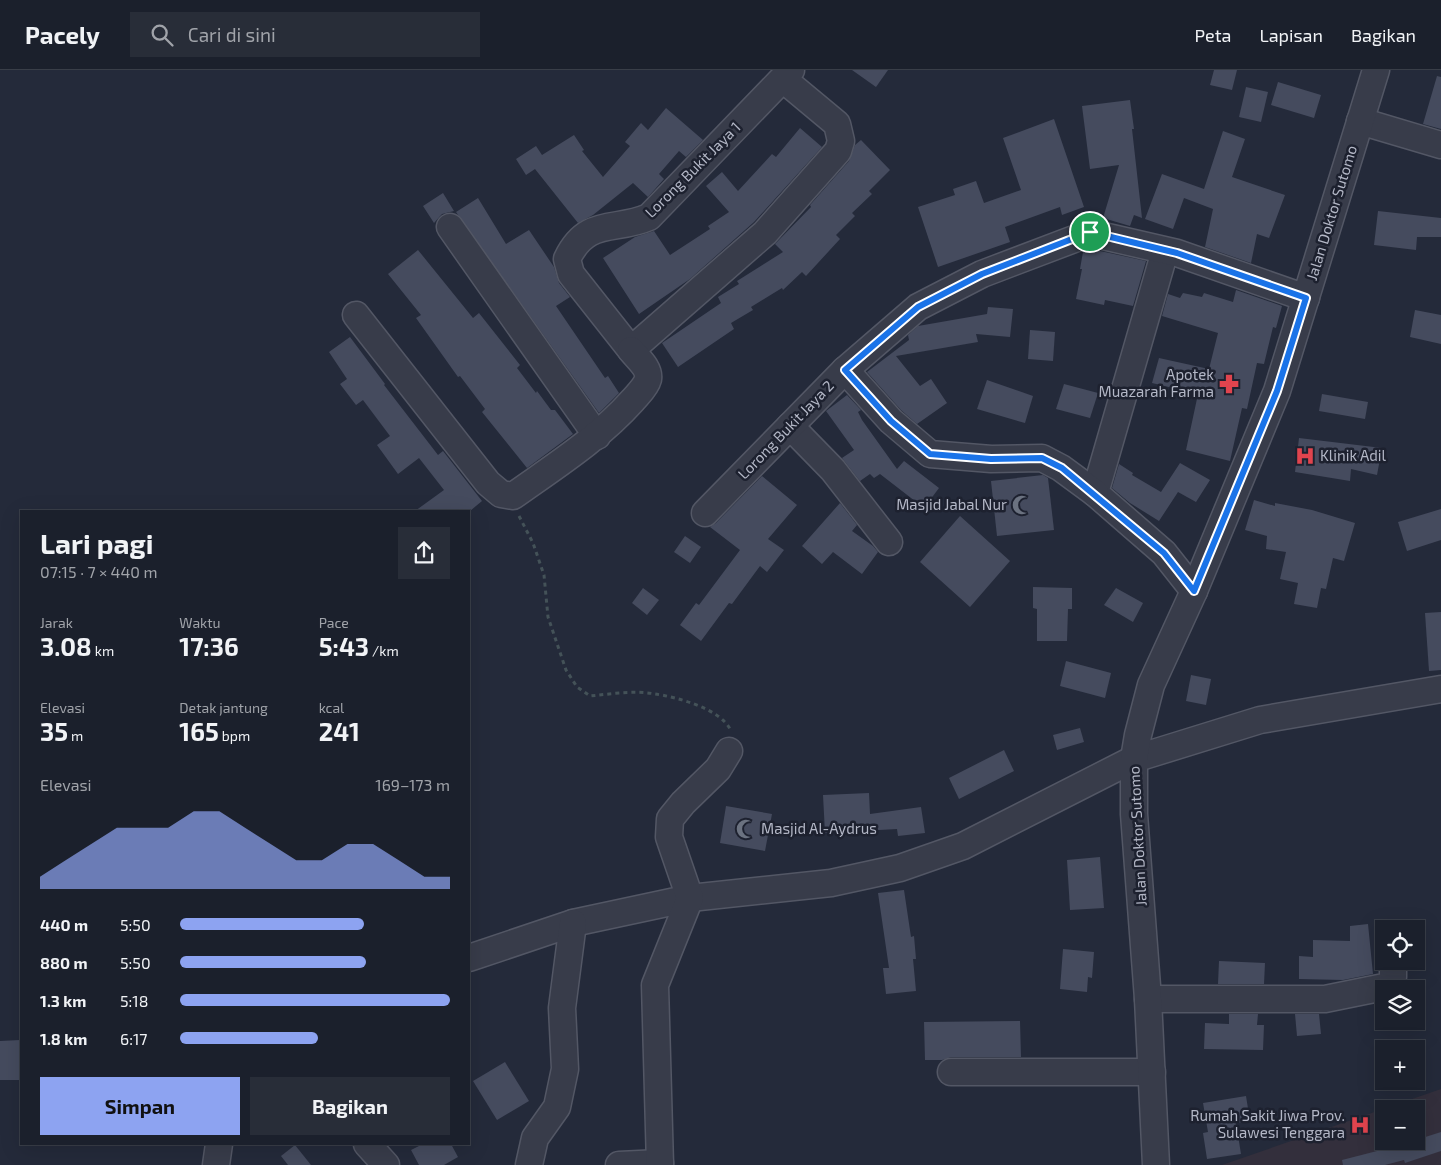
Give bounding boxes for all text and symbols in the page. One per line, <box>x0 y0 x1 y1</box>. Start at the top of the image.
search box <box>130 12 480 57</box>
text: Pacely <box>25 20 100 49</box>
icon: search <box>148 21 176 49</box>
text: Cari di sini <box>188 23 276 46</box>
text: Peta <box>1194 24 1231 46</box>
text: Lapisan <box>1259 24 1323 46</box>
text: Bagikan <box>1351 24 1416 46</box>
street label: Lorong Bukit Jaya 1 <box>641 118 744 221</box>
street label: Jalan Doktor Sutomo <box>1302 143 1360 282</box>
pin <box>1069 211 1111 253</box>
icon: arrive <box>1076 218 1104 246</box>
place label: Apotek Muazarah Farma <box>1098 365 1214 400</box>
pharmacy icon: Apotek Muazarah Farma <box>1218 373 1240 395</box>
street label: Lorong Bukit Jaya 2 <box>734 376 837 482</box>
hospital icon: Klinik Adil <box>1294 445 1316 467</box>
place label: Klinik Adil <box>1320 446 1387 464</box>
mosque icon: Masjid Jabal Nur <box>1011 494 1033 516</box>
place label: Masjid Jabal Nur <box>896 495 1007 514</box>
text: Lari pagi <box>40 526 153 560</box>
button: share <box>398 527 450 579</box>
text: 07:15 · 7 × 440 m <box>40 562 157 581</box>
text: Jarak <box>40 614 73 631</box>
text: Waktu <box>179 614 221 631</box>
text: Pace <box>319 614 349 631</box>
text: 3.08 <box>40 631 92 661</box>
text: 17:36 <box>179 631 239 661</box>
text: 5:43 <box>319 631 369 661</box>
text: km <box>92 642 114 659</box>
text: /km <box>369 642 399 659</box>
text: Elevasi <box>40 699 85 716</box>
text: Detak jantung <box>179 699 268 716</box>
text: kcal <box>319 699 344 716</box>
text: 35 <box>40 716 68 746</box>
text: 165 <box>179 716 219 746</box>
text: 241 <box>319 716 360 746</box>
text: m <box>68 727 83 744</box>
text: bpm <box>219 727 250 744</box>
street label: Jalan Doktor Sutomo <box>1124 766 1150 907</box>
text: Elevasi <box>40 775 92 794</box>
text: 169–173 m <box>375 775 450 794</box>
mosque icon: Masjid Al-Aydrus <box>735 818 757 840</box>
place label: Masjid Al-Aydrus <box>761 819 877 838</box>
text: 440 m <box>40 915 88 934</box>
text: 5:50 <box>120 915 151 934</box>
map controls <box>1375 920 1425 1150</box>
button: locate <box>1375 920 1425 970</box>
text: 880 m <box>40 953 88 972</box>
text: 5:50 <box>120 953 151 972</box>
button: layers <box>1375 980 1425 1030</box>
text: 1.3 km <box>40 991 86 1010</box>
text: 5:18 <box>120 991 148 1010</box>
text: 1.8 km <box>40 1029 87 1048</box>
text: 6:17 <box>120 1029 148 1048</box>
button: + <box>1375 1040 1425 1090</box>
button: Simpan <box>40 1077 240 1135</box>
button: Bagikan <box>250 1077 450 1135</box>
button: − <box>1375 1100 1425 1150</box>
place label: Rumah Sakit Jiwa Prov. Sulawesi Tenggara <box>1190 1106 1345 1141</box>
hospital icon: Rumah Sakit Jiwa Prov. Sulawesi Tenggara <box>1349 1114 1371 1136</box>

